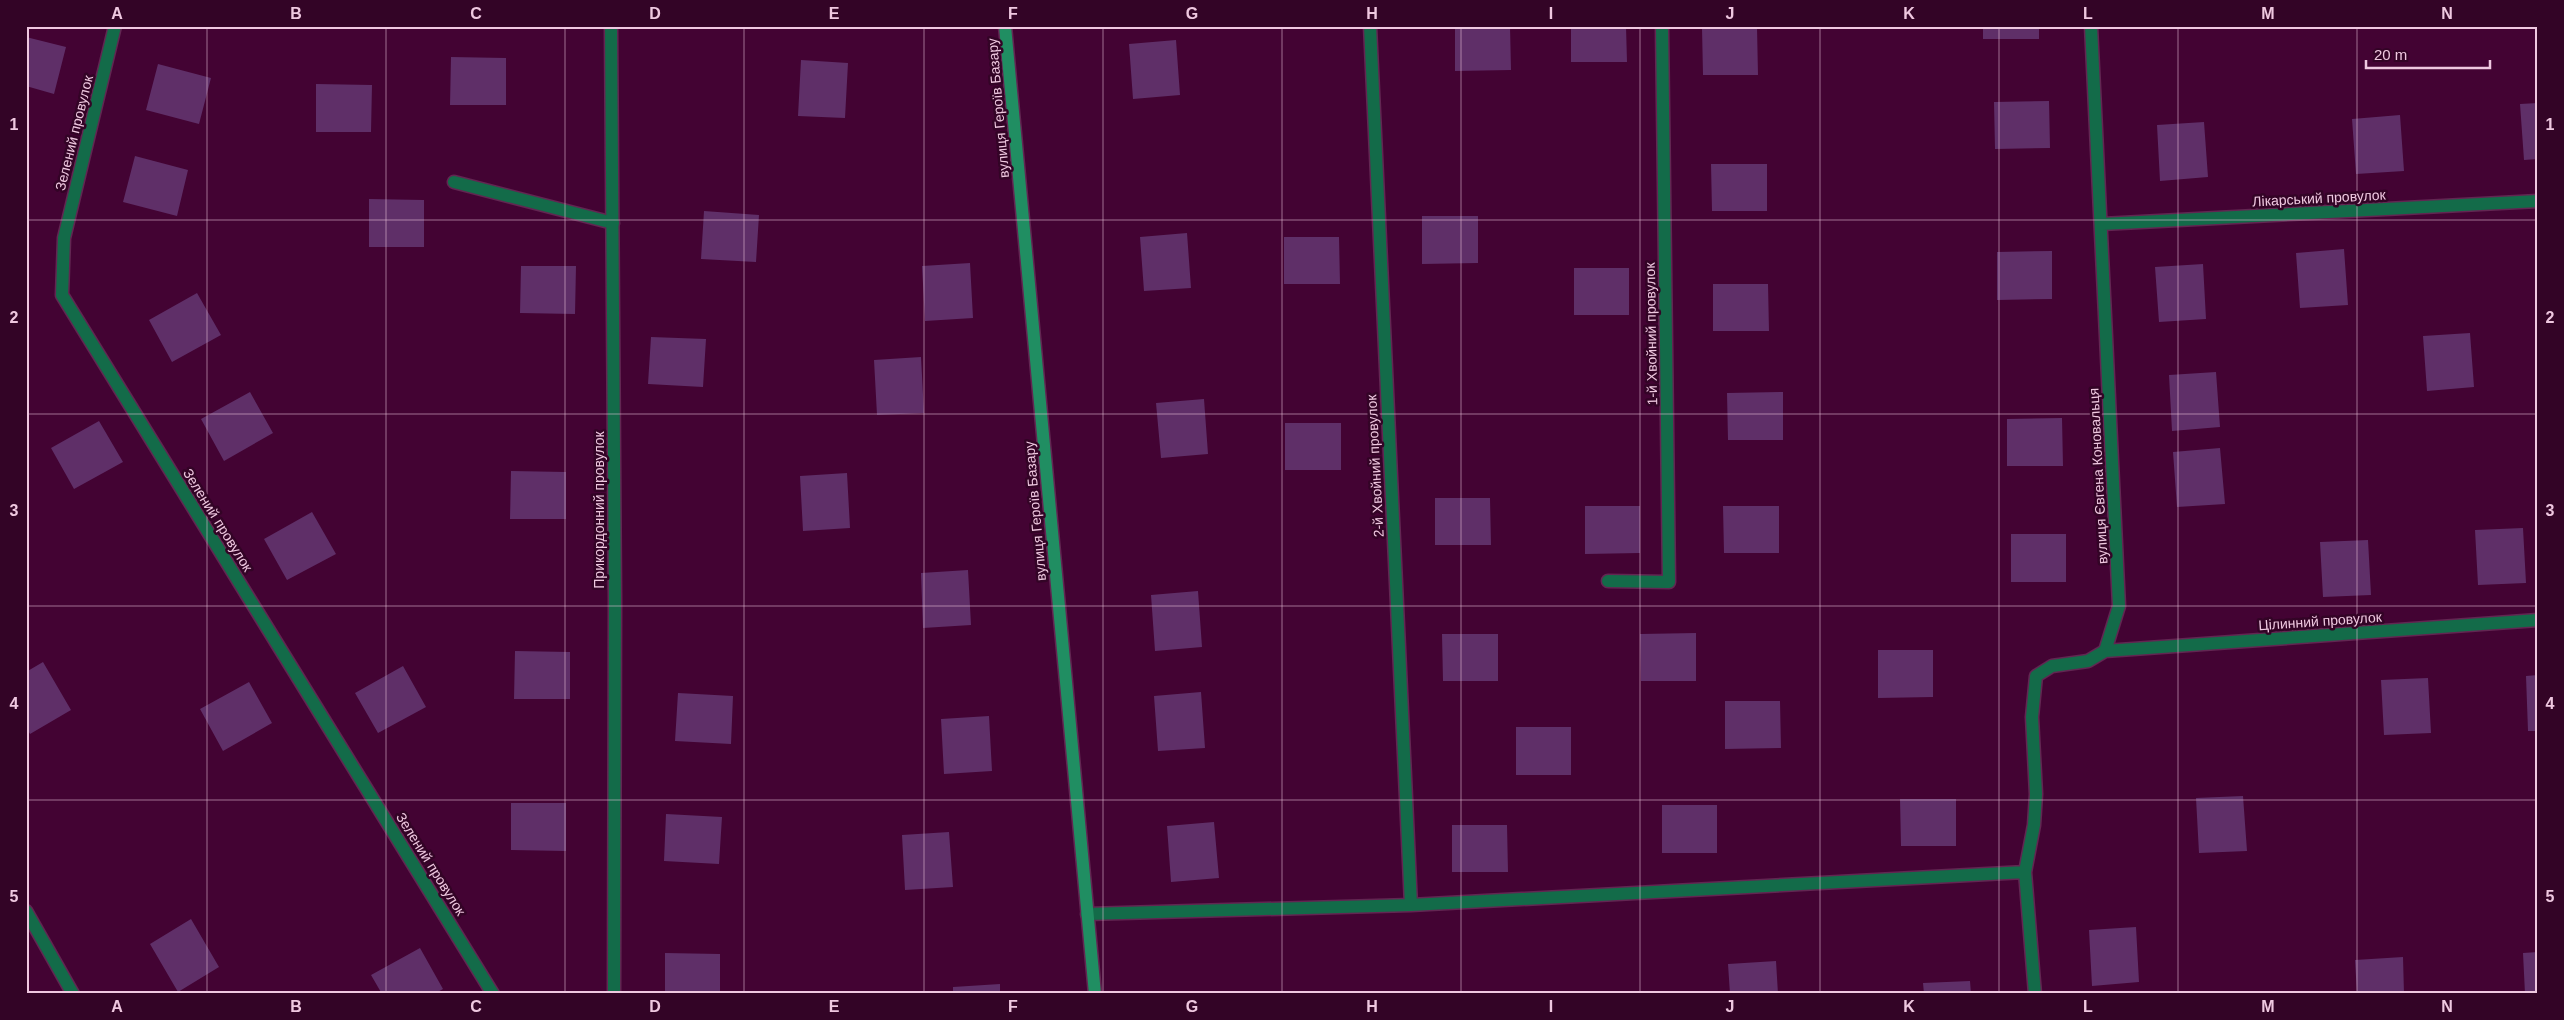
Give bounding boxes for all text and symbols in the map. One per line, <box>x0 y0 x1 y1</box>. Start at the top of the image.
text: A <box>111 5 123 22</box>
text: B <box>290 5 302 22</box>
text: C <box>470 5 482 22</box>
text: D <box>649 5 661 22</box>
text: E <box>829 5 840 22</box>
text: F <box>1008 5 1018 22</box>
text: G <box>1186 5 1198 22</box>
text: H <box>1366 5 1378 22</box>
text: I <box>1549 5 1553 22</box>
text: J <box>1726 5 1734 22</box>
text: K <box>1903 5 1915 22</box>
text: L <box>2083 5 2093 22</box>
text: M <box>2261 5 2275 22</box>
text: N <box>2441 5 2453 22</box>
street label: вулиця Героїв Базару <box>984 37 1012 179</box>
scale bar <box>2366 38 2490 70</box>
text: 20 m <box>2374 46 2407 63</box>
street label: Зелений провулок <box>52 73 96 192</box>
text: 1 <box>10 116 19 133</box>
text: 1 <box>2546 116 2555 133</box>
street label: Лікарський провулок <box>2252 186 2387 209</box>
street label: 1-й Хвойний провулок <box>1642 262 1660 406</box>
text: 2 <box>10 309 19 326</box>
text: 2 <box>2546 309 2555 326</box>
street label: вулиця Євгена Коновальця <box>2085 388 2111 564</box>
street label: 2-й Хвойний провулок <box>1363 393 1387 538</box>
street label: Прикордонний провулок <box>591 430 607 589</box>
street label: вулиця Героїв Базару <box>1021 440 1049 582</box>
street label: Зелений провулок <box>180 466 257 575</box>
text: 3 <box>10 502 19 519</box>
text: 3 <box>2546 502 2555 519</box>
street label: Цілинний провулок <box>2258 609 2383 633</box>
text: 4 <box>10 695 19 712</box>
text: 4 <box>2546 695 2555 712</box>
street label: Зелений провулок <box>393 810 470 919</box>
text: 5 <box>10 888 19 905</box>
text: 5 <box>2546 888 2555 905</box>
text: A <box>111 998 123 1015</box>
text: B <box>290 998 302 1015</box>
text: C <box>470 998 482 1015</box>
text: D <box>649 998 661 1015</box>
text: E <box>829 998 840 1015</box>
text: F <box>1008 998 1018 1015</box>
text: G <box>1186 998 1198 1015</box>
text: H <box>1366 998 1378 1015</box>
text: I <box>1549 998 1553 1015</box>
text: J <box>1726 998 1734 1015</box>
text: K <box>1903 998 1915 1015</box>
text: L <box>2083 998 2093 1015</box>
text: M <box>2261 998 2275 1015</box>
text: N <box>2441 998 2453 1015</box>

